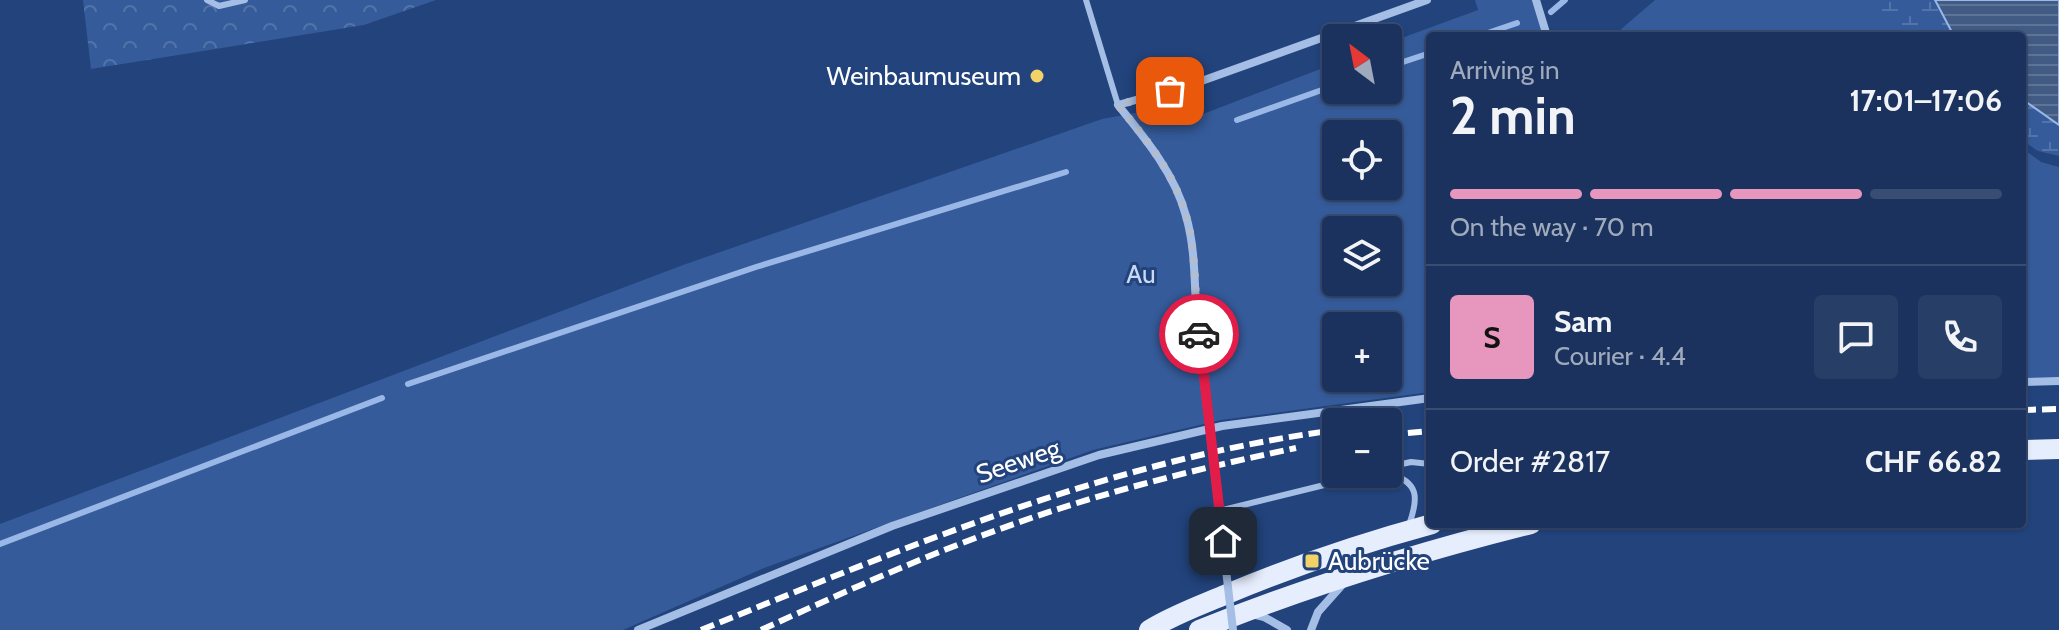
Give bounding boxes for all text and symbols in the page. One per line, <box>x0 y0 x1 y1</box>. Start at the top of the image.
north arrow <box>1322 24 1402 104</box>
map controls <box>1322 24 1402 488</box>
text: Arriving in <box>1450 54 1560 86</box>
pin <box>1136 57 1204 125</box>
place label: Weinbaumuseum <box>827 60 1021 92</box>
marker: Weinbaumuseum <box>1028 67 1046 85</box>
icon: bag <box>1148 69 1192 113</box>
text: 17:01–17:06 <box>1849 82 2002 119</box>
text: 2 min <box>1450 84 1576 147</box>
button: locate <box>1322 120 1402 200</box>
text: On the way · 70 m <box>1450 211 1654 243</box>
button: layers <box>1322 216 1402 296</box>
park label: Au <box>1126 258 1156 290</box>
courier <box>1159 294 1239 374</box>
button: chat <box>1814 295 1898 379</box>
button: phone <box>1918 295 2002 379</box>
text: Sam <box>1554 303 1612 340</box>
icon: car <box>1177 312 1221 356</box>
button: + <box>1322 312 1402 392</box>
text: S <box>1483 319 1501 356</box>
text: Courier · 4.4 <box>1554 340 1686 372</box>
button: − <box>1322 408 1402 488</box>
street label: Seeweg <box>972 431 1065 490</box>
text: Order #2817 <box>1450 443 1610 480</box>
text: CHF 66.82 <box>1865 443 2002 480</box>
pin <box>1189 507 1257 575</box>
icon: home <box>1201 519 1245 563</box>
place label: Aubrücke <box>1328 545 1430 577</box>
marker: Aubrücke <box>1303 552 1321 570</box>

